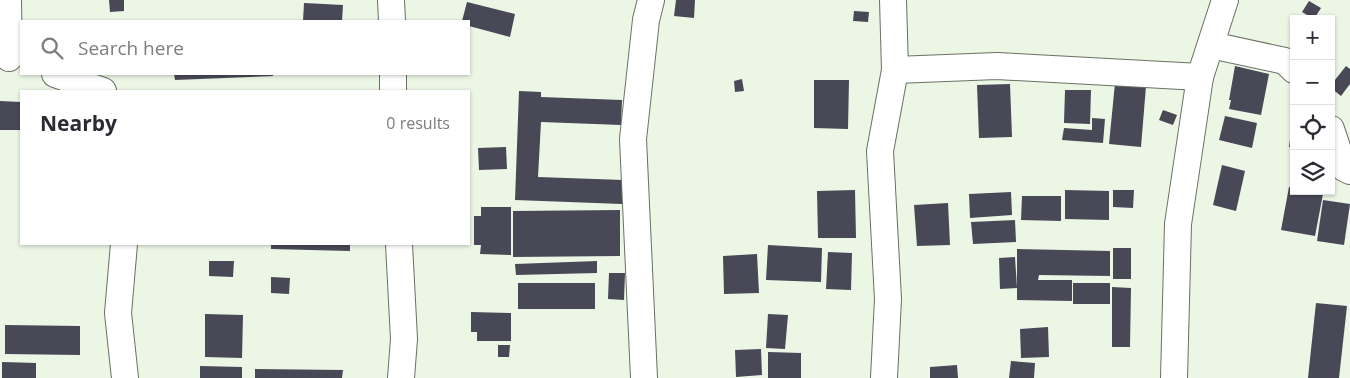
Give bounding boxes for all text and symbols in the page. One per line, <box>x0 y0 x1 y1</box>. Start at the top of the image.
map controls <box>1290 15 1335 195</box>
button: + <box>1290 15 1335 60</box>
search box <box>20 20 470 75</box>
icon: search <box>38 34 66 62</box>
text: Search here <box>78 35 184 61</box>
button: − <box>1290 60 1335 105</box>
button: locate <box>1290 105 1335 150</box>
text: Nearby <box>40 109 117 137</box>
text: 0 results <box>386 112 450 134</box>
button: layers <box>1290 150 1335 195</box>

